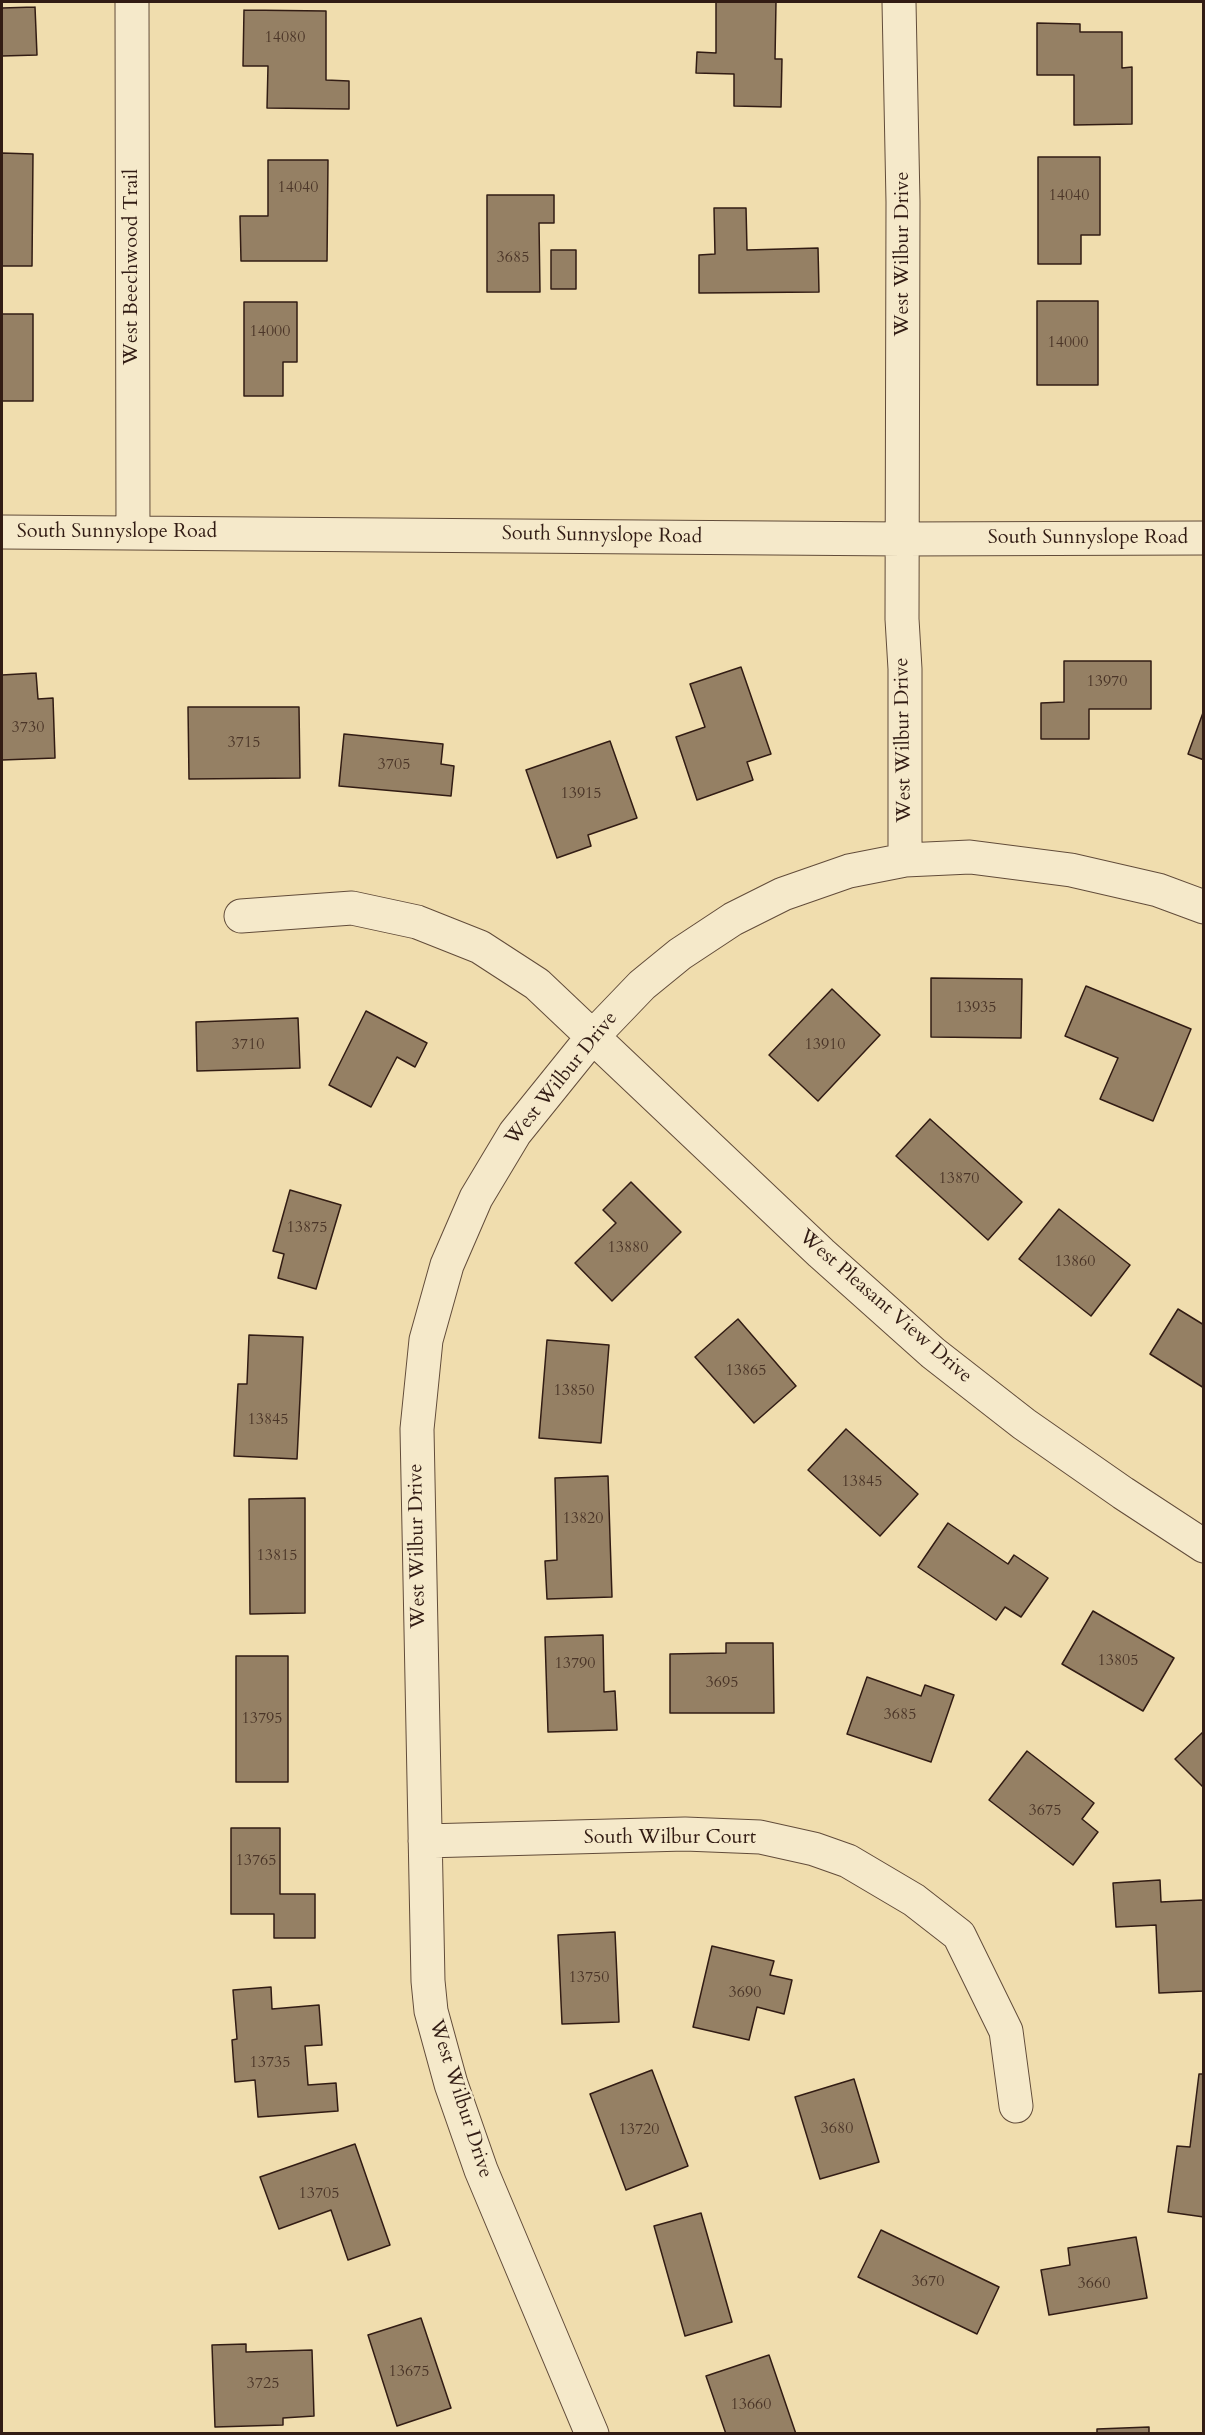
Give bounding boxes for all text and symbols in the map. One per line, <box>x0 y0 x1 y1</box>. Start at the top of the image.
house number: 14080 <box>265 28 305 48</box>
street label: West Beechwood Trail <box>120 169 144 365</box>
street label: West Wilbur Drive <box>891 171 915 337</box>
house number: 14040 <box>278 178 318 198</box>
house number: 14040 <box>1049 186 1089 206</box>
house number: 3685 <box>497 248 529 268</box>
house number: 14000 <box>250 322 290 342</box>
house number: 14000 <box>1048 333 1088 353</box>
street label: South Sunnyslope Road <box>17 520 217 544</box>
street label: South Sunnyslope Road <box>502 522 702 550</box>
street label: South Sunnyslope Road <box>988 526 1188 550</box>
street label: West Wilbur Drive <box>891 657 917 823</box>
house number: 13970 <box>1087 672 1127 692</box>
house number: 3730 <box>12 718 44 738</box>
house number: 3715 <box>228 733 260 753</box>
house number: 3705 <box>378 755 410 775</box>
house number: 13915 <box>561 784 601 804</box>
house number: 13935 <box>956 998 996 1018</box>
street label: West Wilbur Drive <box>501 1007 623 1151</box>
house number: 3710 <box>232 1035 264 1055</box>
house number: 13910 <box>805 1035 845 1055</box>
house number: 13870 <box>939 1169 979 1189</box>
house number: 13875 <box>287 1218 327 1238</box>
street label: West Pleasant View Drive <box>793 1225 977 1389</box>
house number: 13880 <box>608 1238 648 1258</box>
house number: 13860 <box>1055 1252 1095 1272</box>
house number: 13865 <box>726 1361 766 1381</box>
house number: 13850 <box>554 1381 594 1401</box>
house number: 13845 <box>248 1410 288 1430</box>
street label: West Wilbur Drive <box>405 1463 431 1629</box>
house number: 13845 <box>842 1472 882 1492</box>
house number: 13820 <box>563 1509 603 1529</box>
house number: 13815 <box>257 1546 297 1566</box>
house number: 13805 <box>1098 1651 1138 1671</box>
house number: 13790 <box>555 1654 595 1674</box>
house number: 3695 <box>706 1673 738 1693</box>
house number: 3685 <box>884 1705 916 1725</box>
house number: 13795 <box>242 1709 282 1729</box>
house number: 3675 <box>1029 1801 1061 1821</box>
street label: South Wilbur Court <box>584 1826 756 1850</box>
house number: 13765 <box>236 1851 276 1871</box>
house number: 13750 <box>569 1968 609 1988</box>
house number: 3690 <box>729 1983 761 2003</box>
street label: West Wilbur Drive <box>423 2017 497 2181</box>
house number: 13735 <box>250 2053 290 2073</box>
house number: 3680 <box>821 2119 853 2139</box>
house number: 13720 <box>619 2120 659 2140</box>
house number: 13705 <box>299 2184 339 2204</box>
house number: 3670 <box>912 2272 944 2292</box>
house number: 3660 <box>1078 2274 1110 2294</box>
house number: 13675 <box>389 2362 429 2382</box>
house number: 3725 <box>247 2374 279 2394</box>
house number: 13660 <box>731 2395 771 2415</box>

